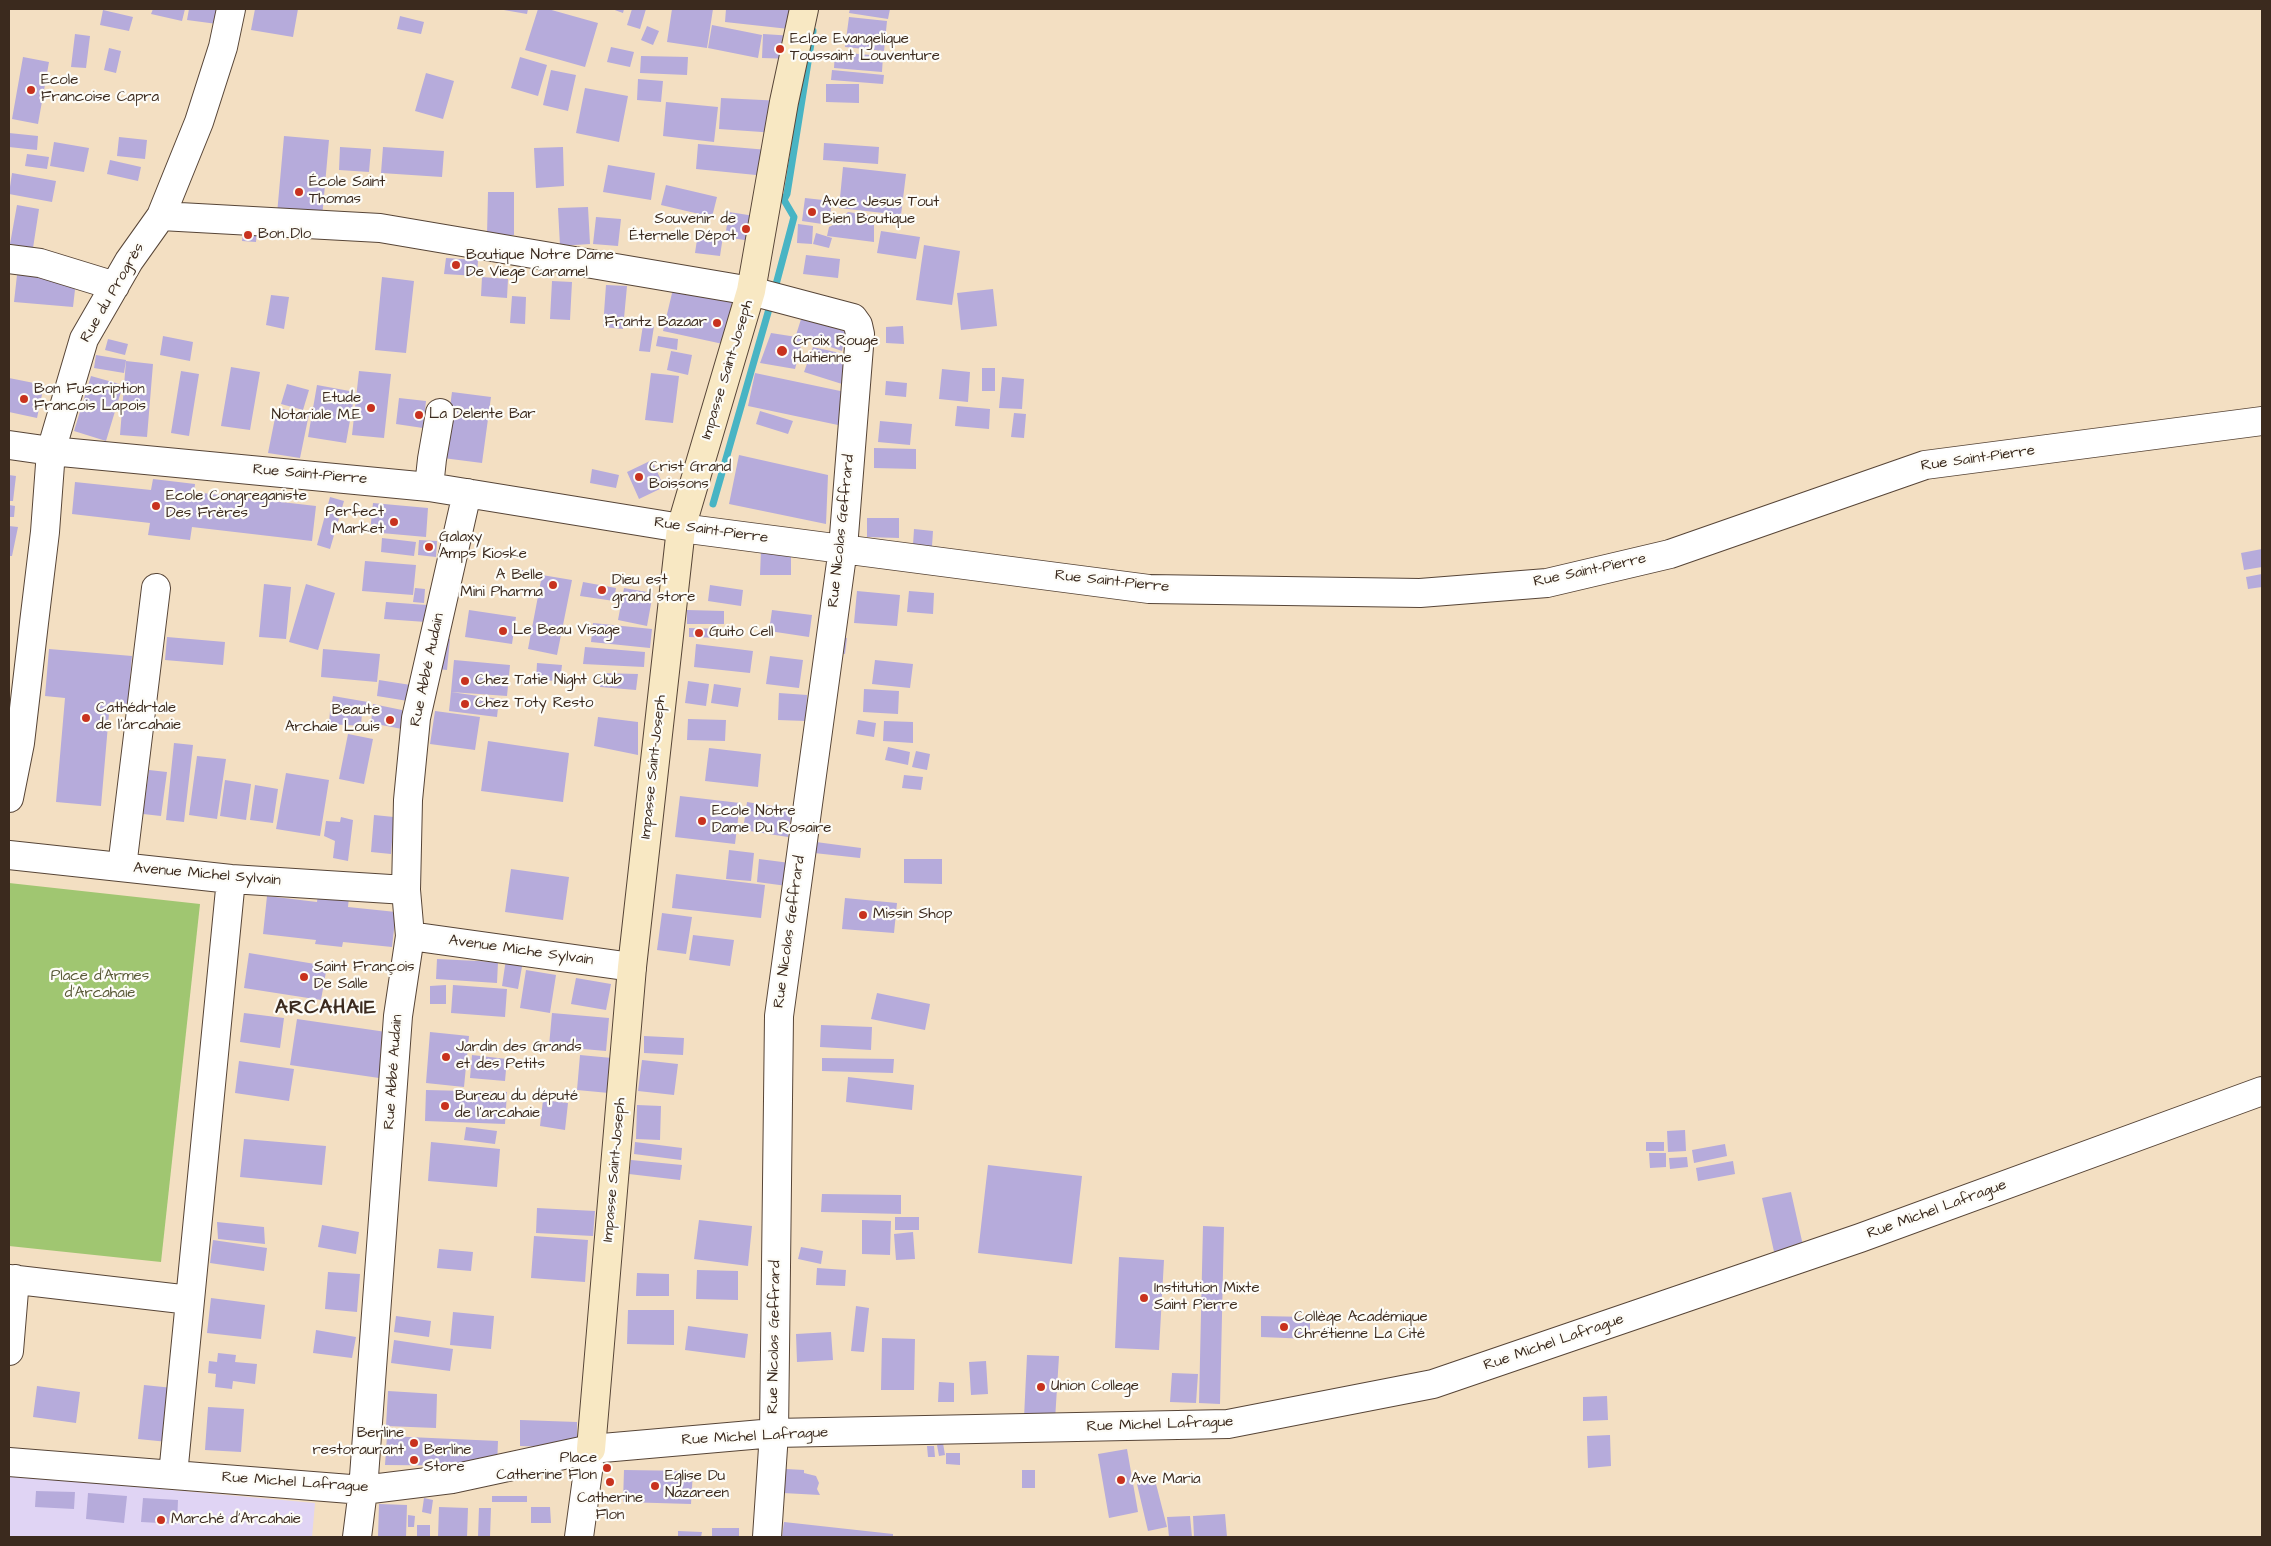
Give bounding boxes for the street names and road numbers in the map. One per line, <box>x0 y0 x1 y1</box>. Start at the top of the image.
street label: Rue du Progrès <box>77 240 149 346</box>
street label: Impasse Saint-Joseph <box>698 298 758 442</box>
street label: Rue Saint-Pierre <box>1920 442 2036 476</box>
street label: Rue Nicolas Geffrard <box>825 454 859 608</box>
street label: Rue Saint-Pierre <box>252 461 368 489</box>
street label: Rue Saint-Pierre <box>653 514 769 548</box>
street label: Rue Saint-Pierre <box>1532 550 1648 592</box>
street label: Rue Saint-Pierre <box>1054 567 1170 597</box>
street label: Rue Abbé Audain <box>407 612 449 728</box>
street label: Impasse Saint-Joseph <box>637 694 671 840</box>
street label: Rue Nicolas Geffrard <box>770 855 810 1009</box>
street label: Avenue Michel Sylvain <box>132 860 282 890</box>
street label: Avenue Miche Sylvain <box>448 932 594 970</box>
street label: Rue Abbé Audain <box>381 1014 407 1130</box>
street label: Impasse Saint-Joseph <box>600 1097 630 1243</box>
street label: Rue Michel Lafrague <box>1865 1176 2009 1244</box>
street label: Rue Nicolas Geffrard <box>765 1260 785 1414</box>
street label: Rue Michel Lafrague <box>1482 1311 1626 1375</box>
street label: Rue Michel Lafrague <box>1086 1413 1234 1437</box>
street label: Rue Michel Lafrague <box>681 1424 829 1450</box>
street label: Rue Michel Lafrague <box>221 1469 369 1497</box>

